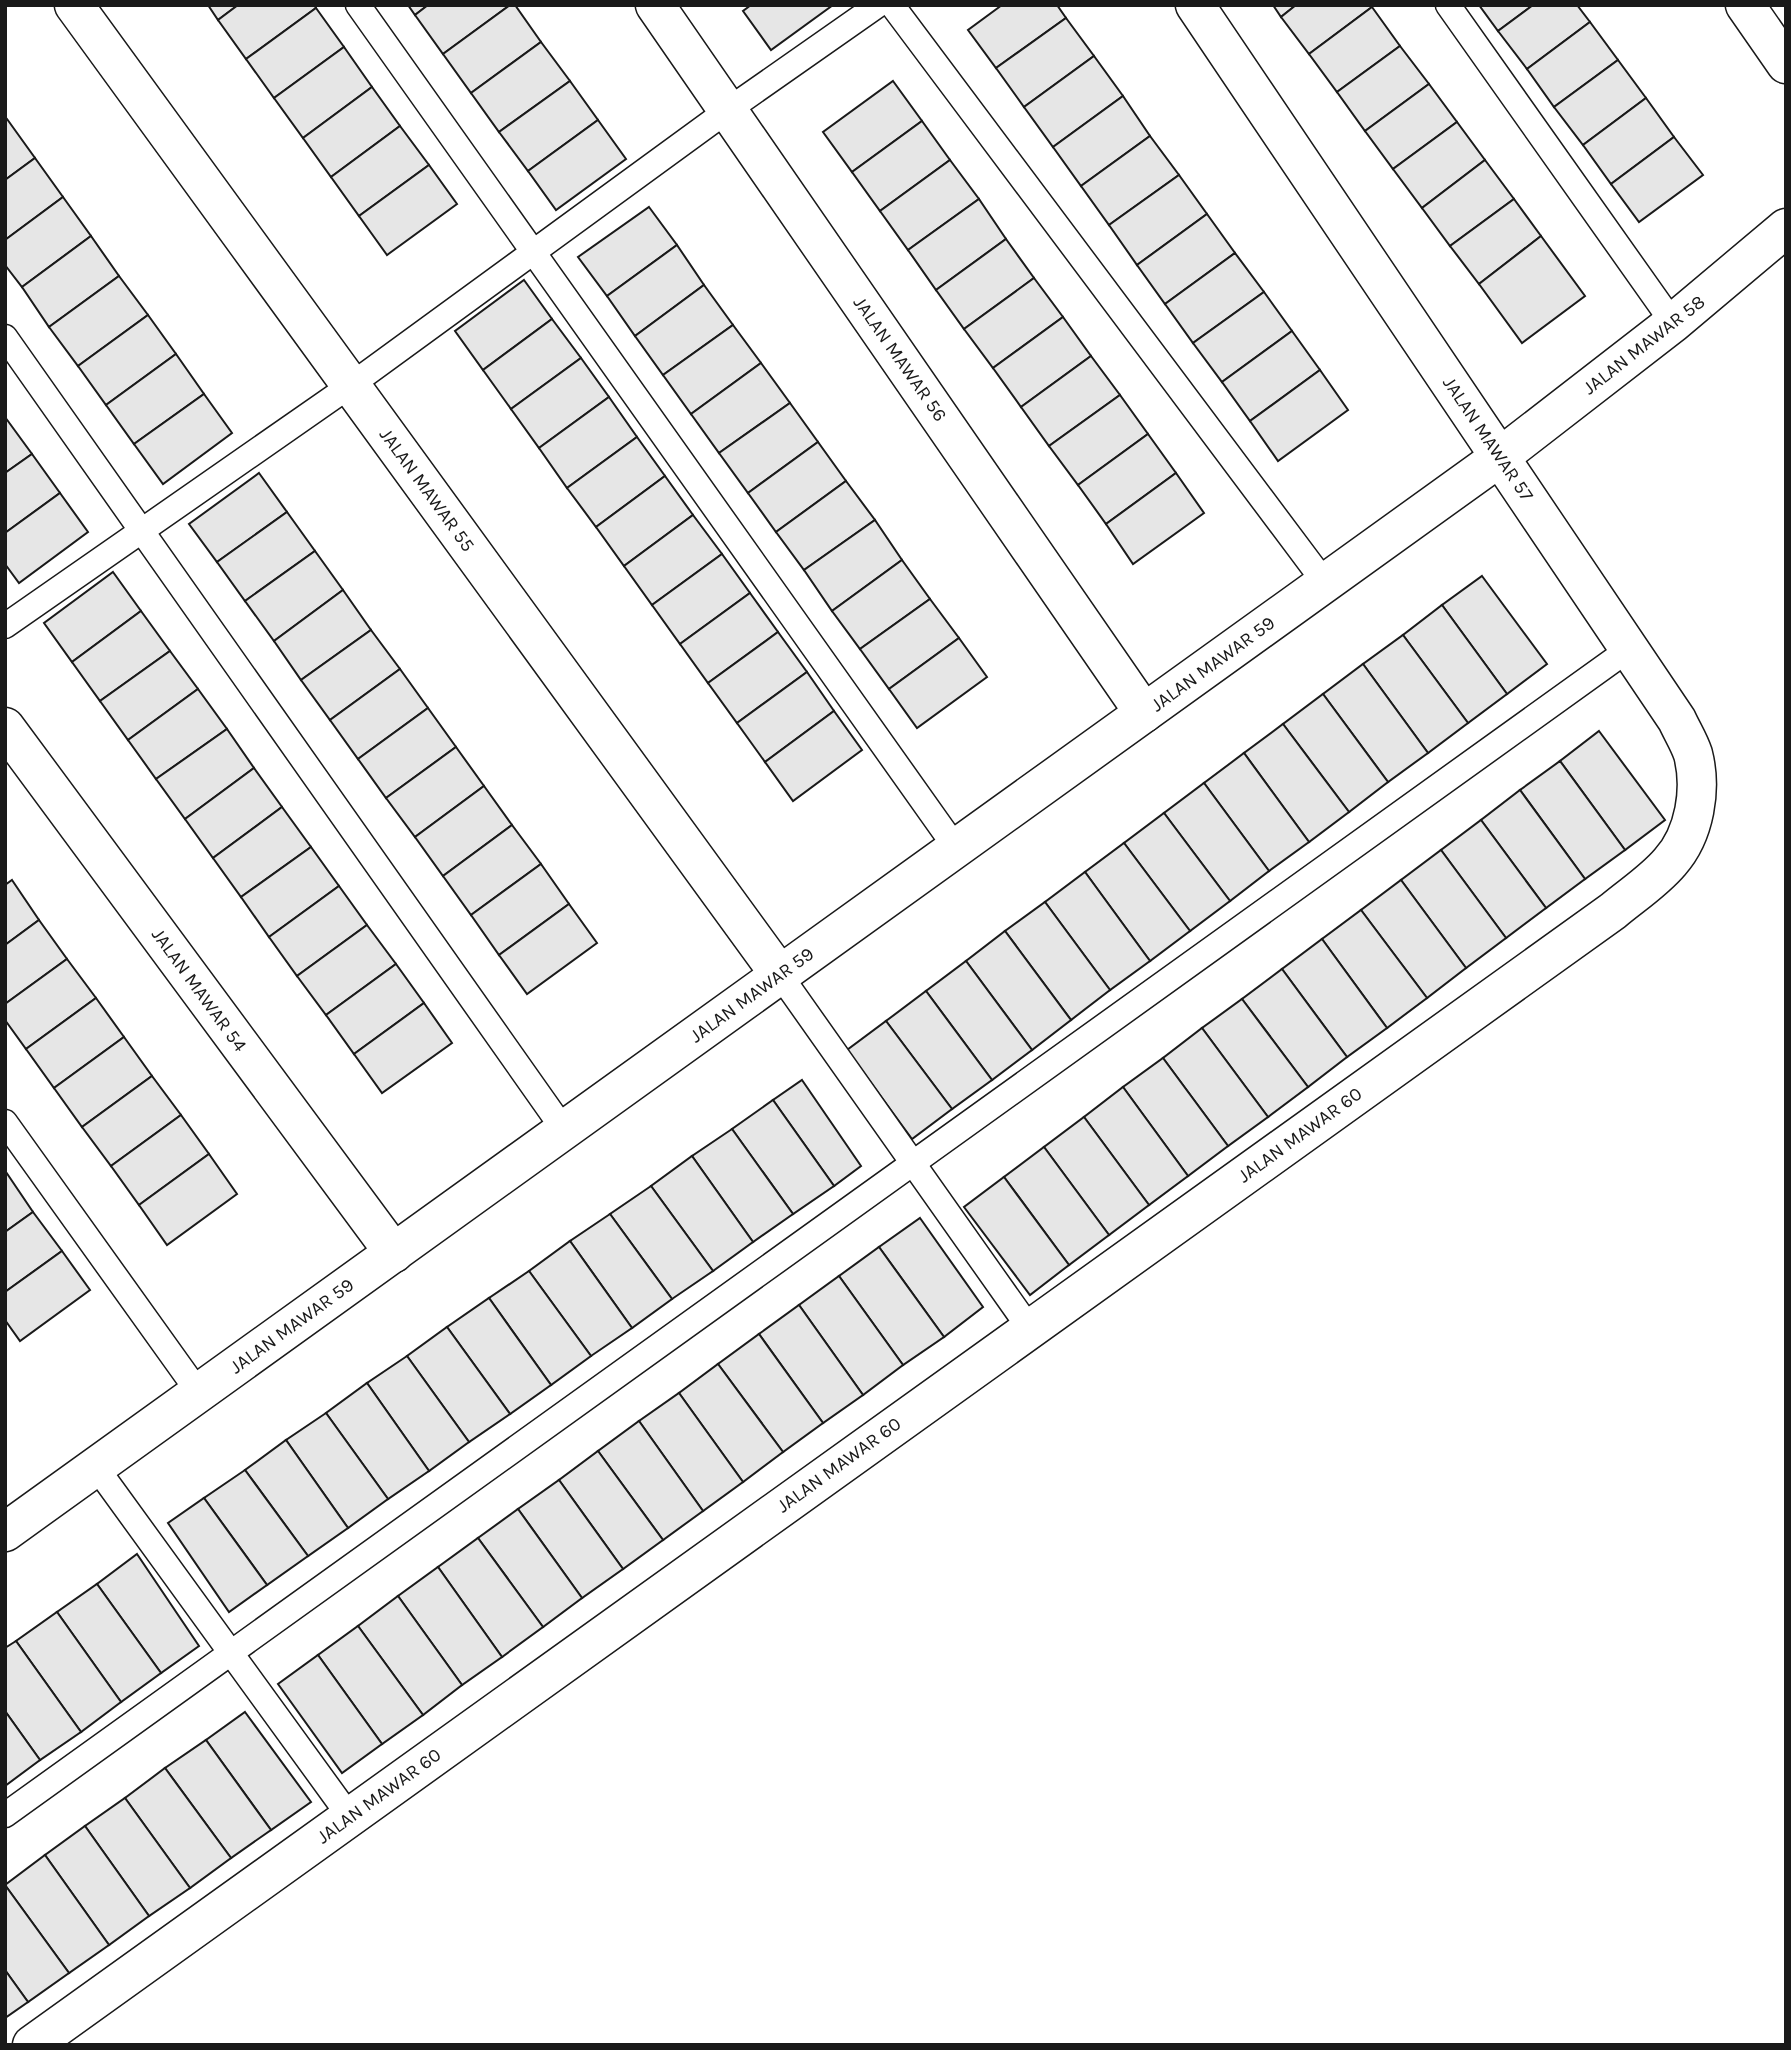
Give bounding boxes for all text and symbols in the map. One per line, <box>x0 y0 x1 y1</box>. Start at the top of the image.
street label: JALAN MAWAR 58 <box>1579 291 1709 399</box>
street label: JALAN MAWAR 56 <box>849 292 951 426</box>
street label: JALAN MAWAR 57 <box>1438 373 1538 506</box>
street label: JALAN MAWAR 55 <box>375 424 479 556</box>
street label: JALAN MAWAR 59 <box>1147 612 1279 716</box>
street label: JALAN MAWAR 54 <box>147 924 251 1056</box>
street label: JALAN MAWAR 59 <box>686 943 818 1047</box>
street label: JALAN MAWAR 60 <box>1234 1083 1366 1187</box>
street label: JALAN MAWAR 59 <box>226 1274 358 1378</box>
street label: JALAN MAWAR 60 <box>773 1413 905 1517</box>
street label: JALAN MAWAR 60 <box>313 1744 445 1848</box>

